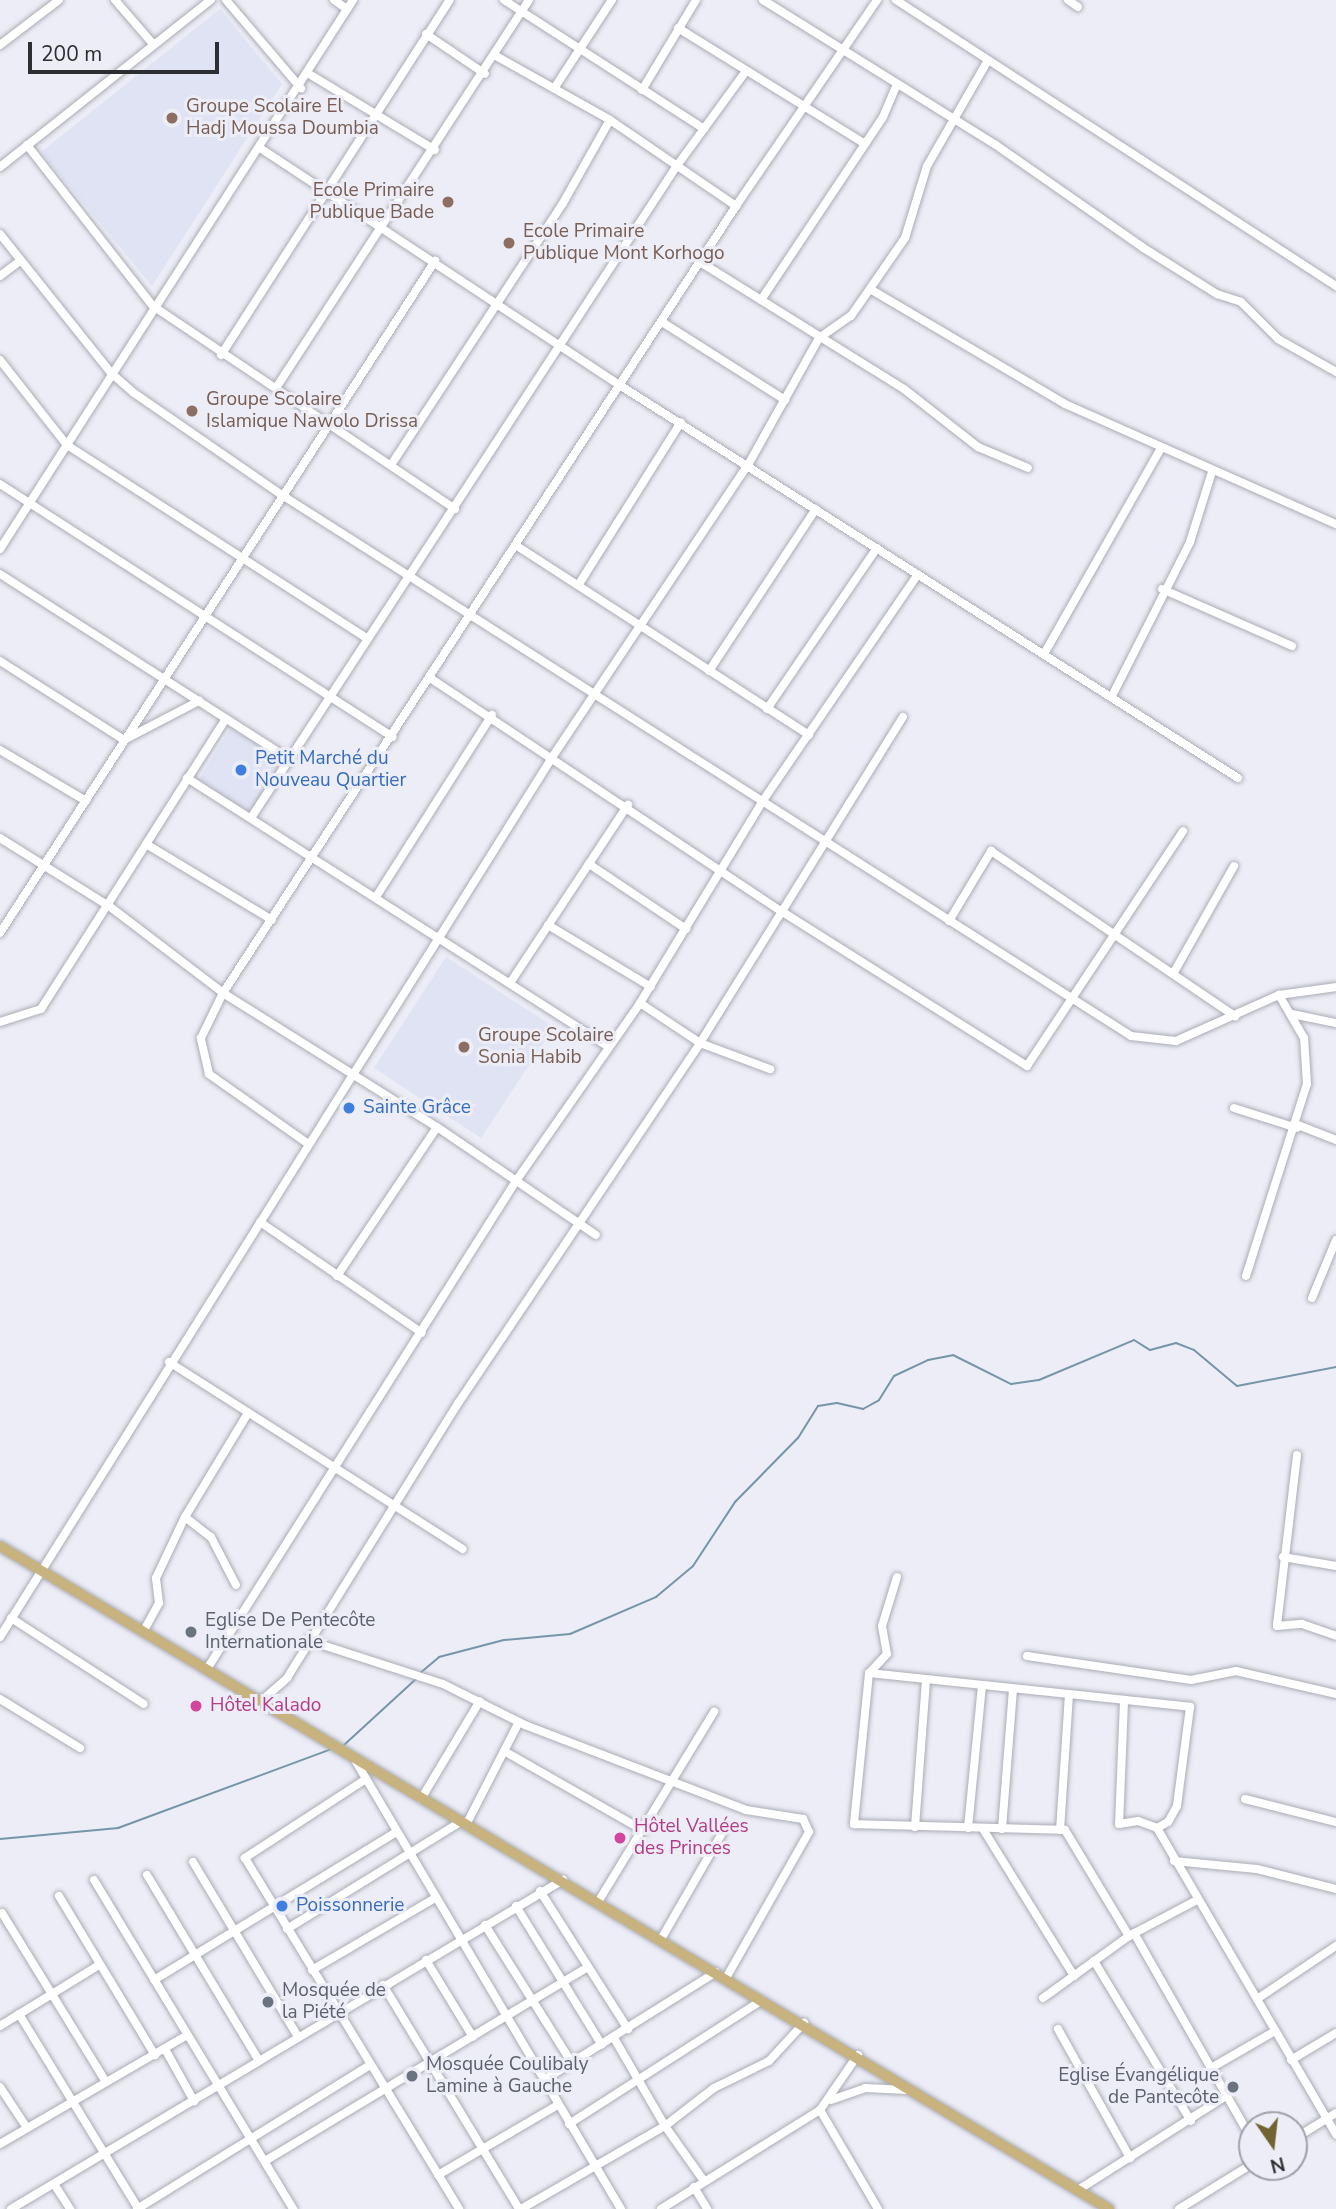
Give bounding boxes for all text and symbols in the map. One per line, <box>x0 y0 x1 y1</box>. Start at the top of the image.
scale bar <box>32 28 222 72</box>
text: 200 m <box>41 40 102 68</box>
place label: Groupe Scolaire El Hadj Moussa Doumbia <box>186 96 379 140</box>
marker: Groupe Scolaire El Hadj Moussa Doumbia <box>164 110 180 126</box>
place label: Ecole Primaire Publique Bade <box>310 180 434 224</box>
marker: Ecole Primaire Publique Bade <box>440 194 456 210</box>
place label: Ecole Primaire Publique Mont Korhogo <box>523 221 725 265</box>
marker: Ecole Primaire Publique Mont Korhogo <box>501 235 517 251</box>
place label: Groupe Scolaire Islamique Nawolo Drissa <box>206 389 418 433</box>
marker: Groupe Scolaire Islamique Nawolo Drissa <box>184 403 200 419</box>
place label: Petit Marché du Nouveau Quartier <box>255 748 406 792</box>
marker: Petit Marché du Nouveau Quartier <box>233 762 249 778</box>
place label: Groupe Scolaire Sonia Habib <box>478 1025 614 1069</box>
marker: Groupe Scolaire Sonia Habib <box>456 1039 472 1055</box>
place label: Sainte Grâce <box>363 1097 471 1119</box>
marker: Sainte Grâce <box>341 1100 357 1116</box>
place label: Eglise De Pentecôte Internationale <box>205 1610 375 1654</box>
marker: Eglise De Pentecôte Internationale <box>183 1624 199 1640</box>
place label: Hôtel Kalado <box>210 1695 321 1717</box>
marker: Hôtel Kalado <box>188 1698 204 1714</box>
place label: Hôtel Vallées des Princes <box>634 1816 749 1860</box>
marker: Hôtel Vallées des Princes <box>612 1830 628 1846</box>
place label: Poissonnerie <box>296 1895 404 1917</box>
marker: Poissonnerie <box>274 1898 290 1914</box>
place label: Mosquée de la Piété <box>282 1980 386 2024</box>
marker: Mosquée de la Piété <box>260 1994 276 2010</box>
place label: Mosquée Coulibaly Lamine à Gauche <box>426 2054 588 2098</box>
place label: Eglise Évangélique de Pantecôte <box>1058 2065 1219 2109</box>
marker: Mosquée Coulibaly Lamine à Gauche <box>404 2068 420 2084</box>
marker: Eglise Évangélique de Pantecôte <box>1225 2079 1241 2095</box>
north arrow <box>1238 2111 1308 2181</box>
text: N <box>1268 2150 1288 2179</box>

